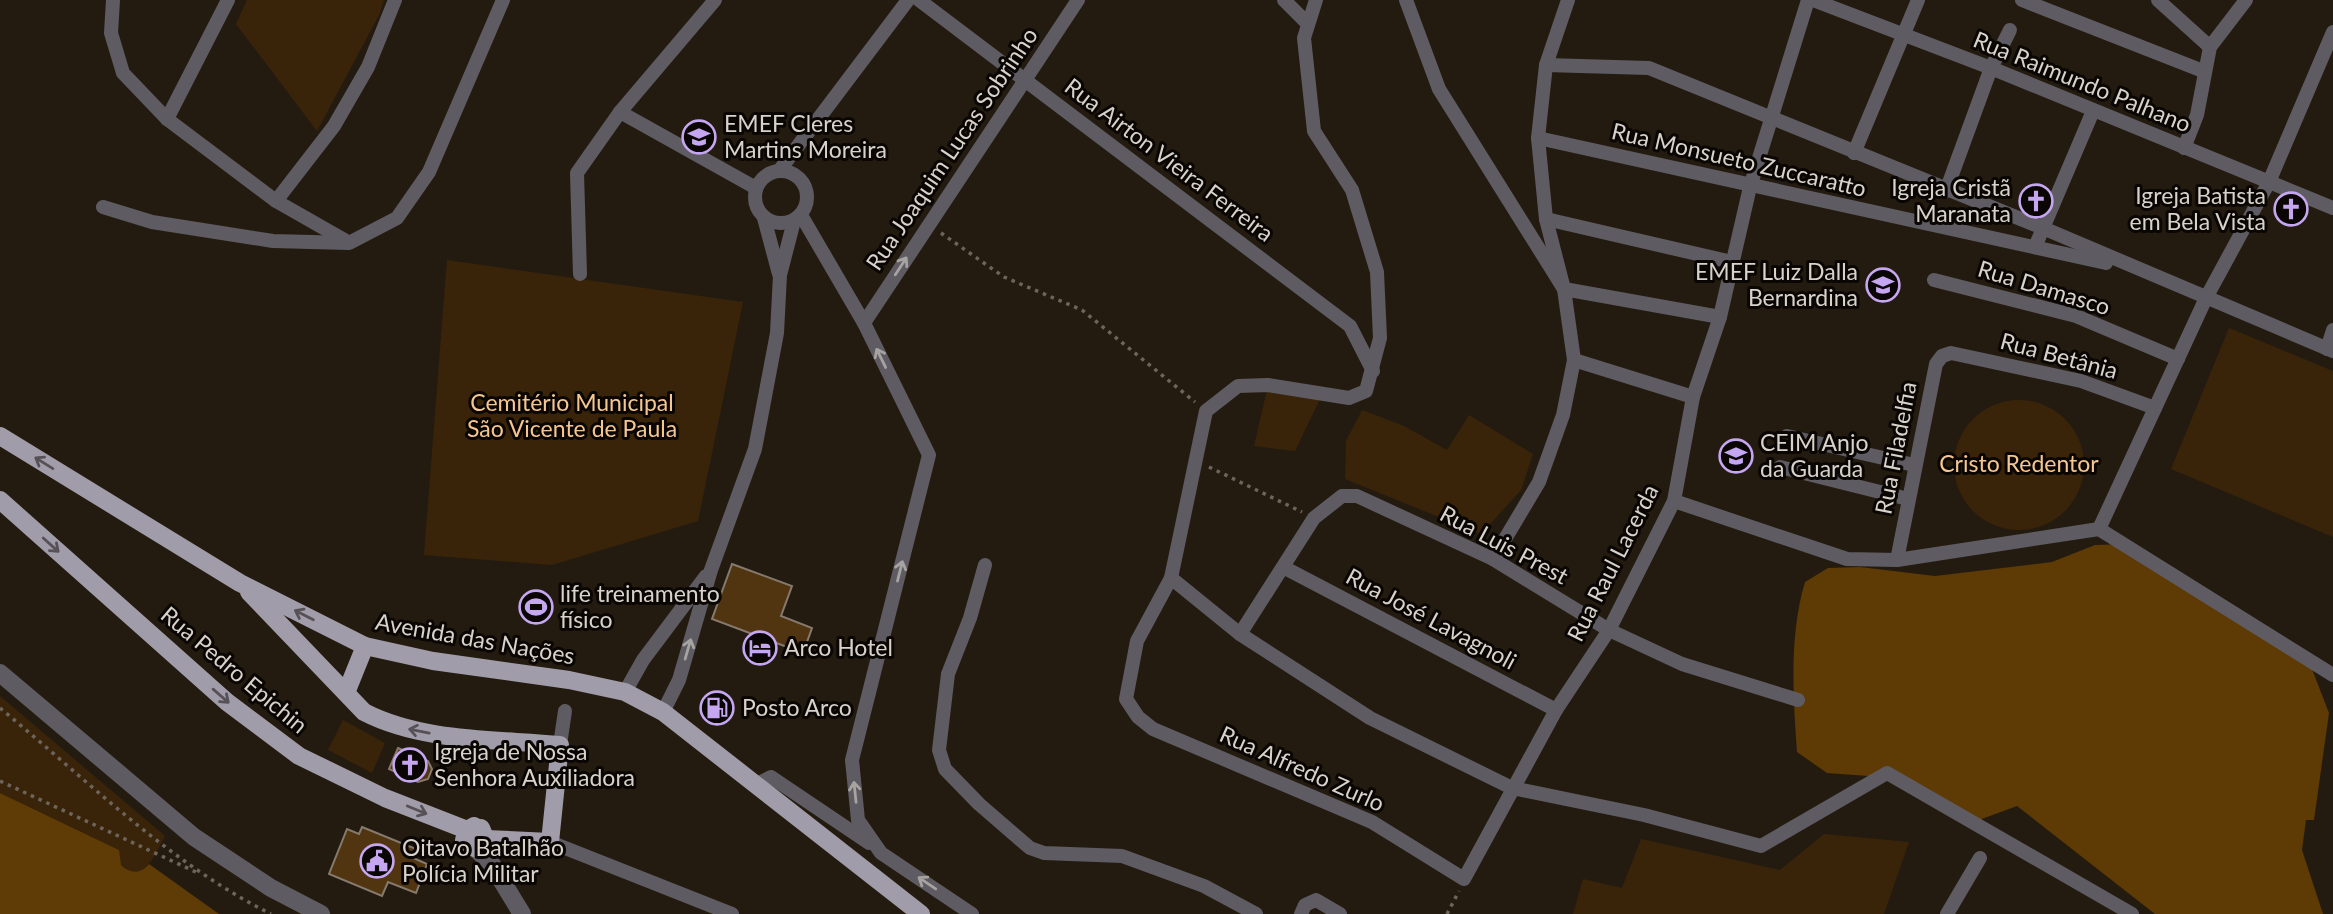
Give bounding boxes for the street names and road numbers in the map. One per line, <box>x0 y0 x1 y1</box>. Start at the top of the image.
street label: Rua Joaquim Lucas Sobrinho <box>859 22 1043 275</box>
street label: Rua Raimundo Palhano <box>1970 25 2195 138</box>
street label: Rua Airton Vieira Ferreira <box>1060 72 1279 247</box>
street label: Rua Monsueto Zuccaratto <box>1609 116 1869 202</box>
street label: Rua Damasco <box>1975 254 2114 320</box>
street label: Rua Betânia <box>1998 326 2121 384</box>
street label: Rua Filadelfia <box>1868 379 1922 516</box>
street label: Rua Raul Lacerda <box>1561 479 1664 646</box>
street label: Rua Luis Prest <box>1436 499 1574 590</box>
street label: Rua José Lavagnoli <box>1342 561 1521 675</box>
street label: Rua Pedro Epichin <box>156 600 314 739</box>
street label: Avenida das Nações <box>373 607 577 669</box>
street label: Rua Alfredo Zurlo <box>1216 719 1389 817</box>

